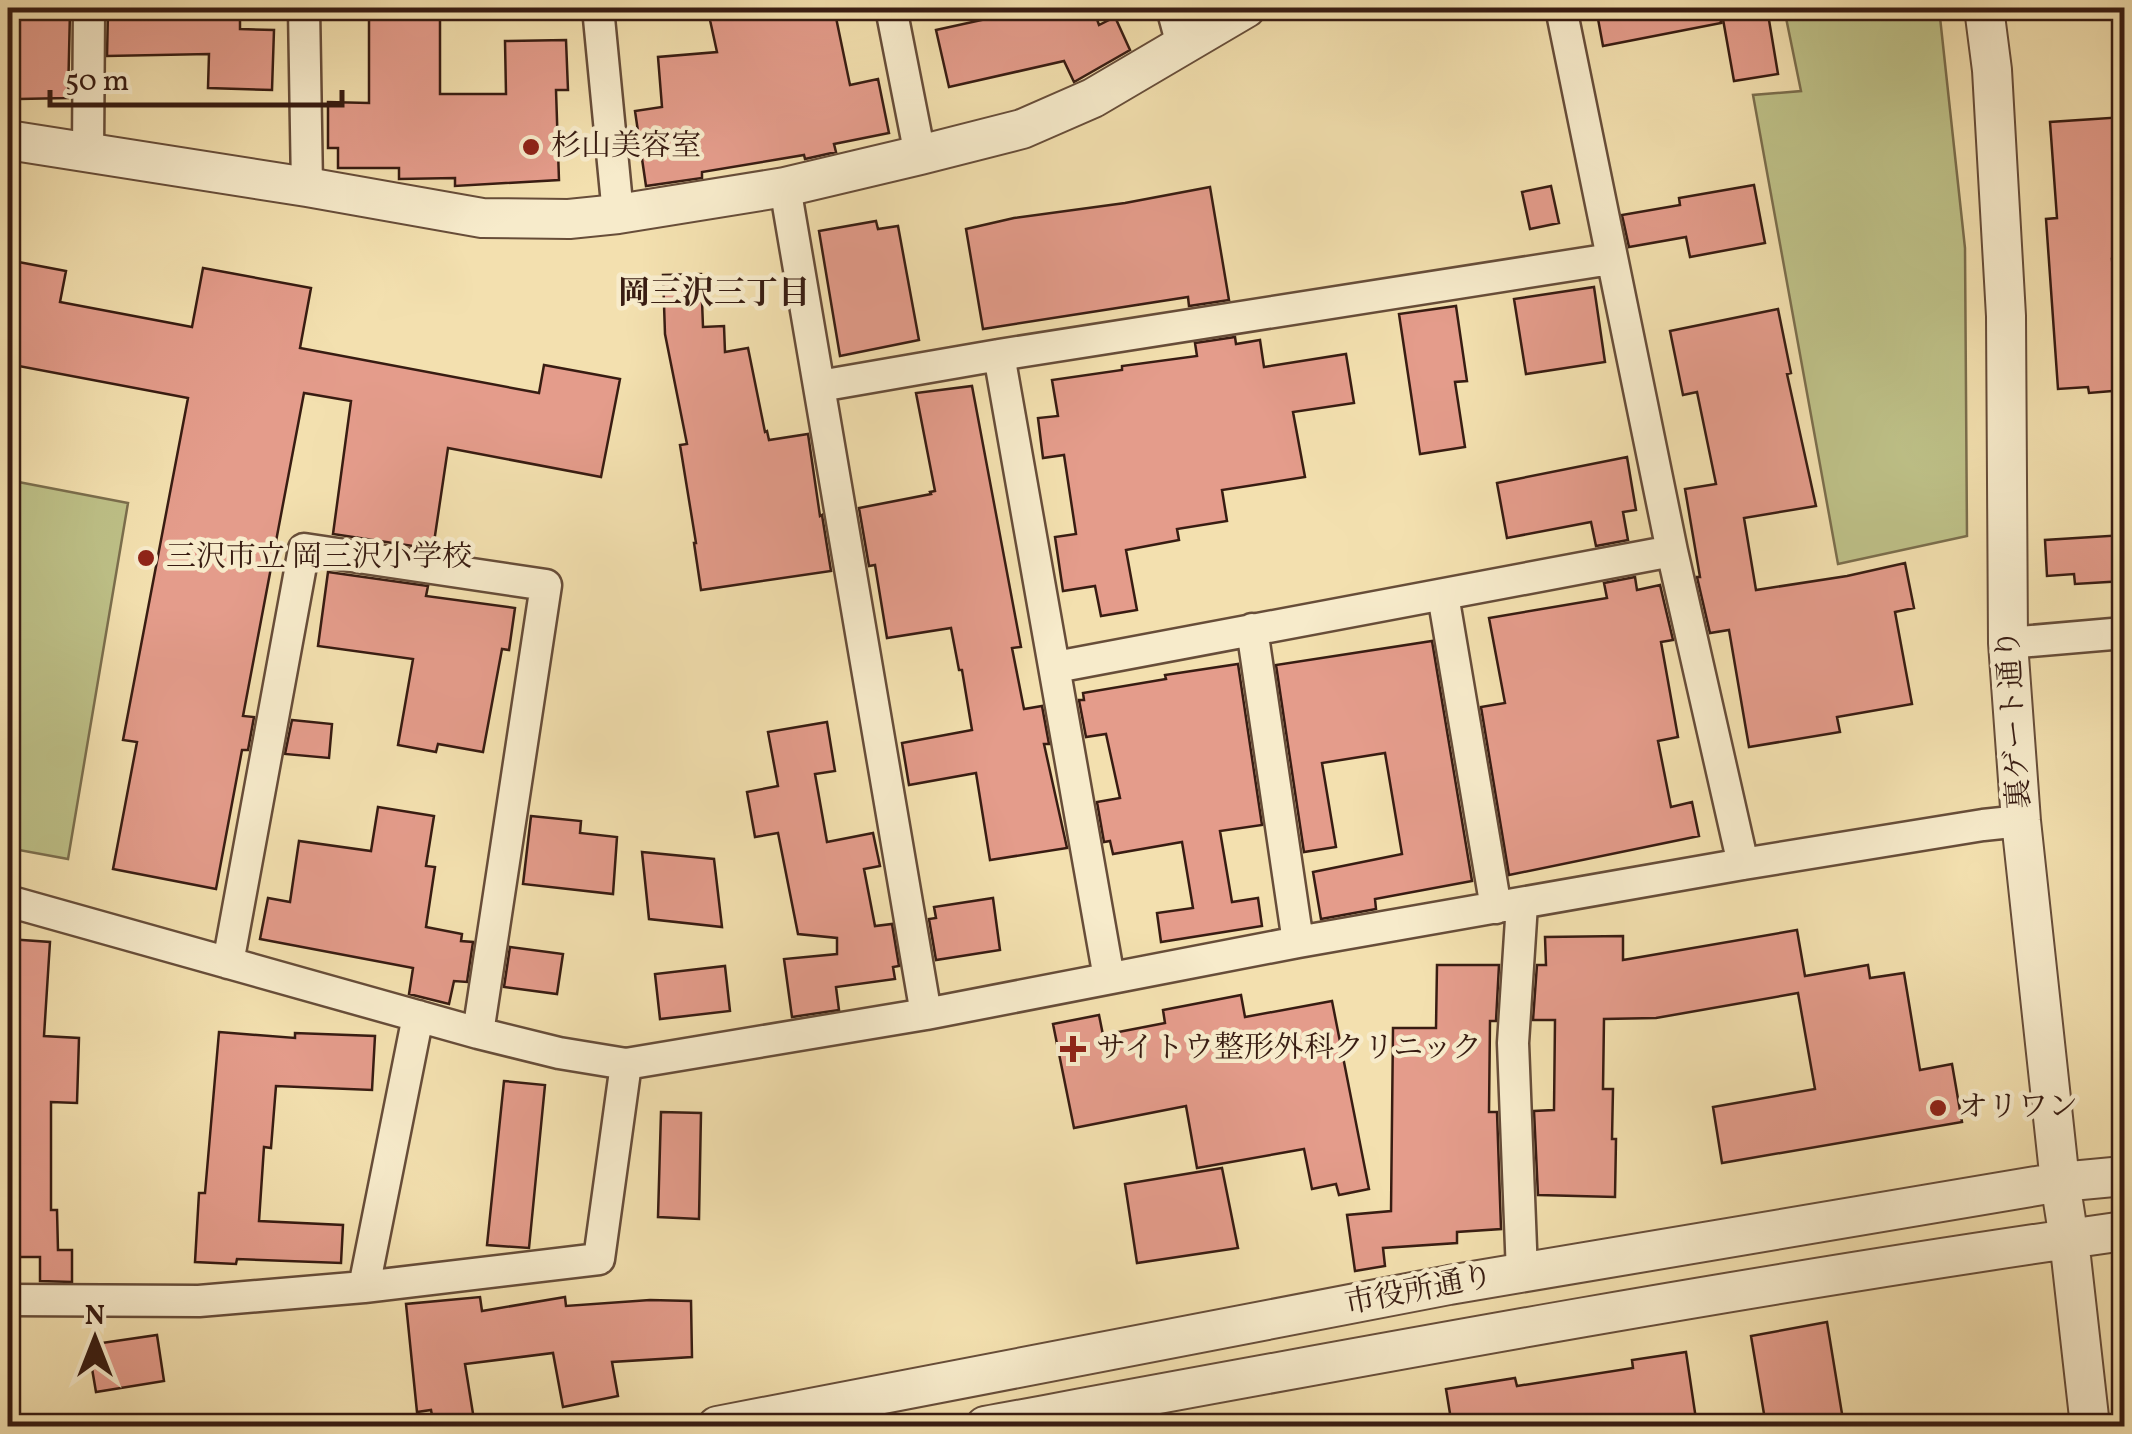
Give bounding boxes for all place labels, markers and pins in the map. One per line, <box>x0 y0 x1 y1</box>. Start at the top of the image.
place label: 杉山美容室 <box>551 126 701 168</box>
marker: 杉山美容室 <box>520 136 542 158</box>
place label: 三沢市立 岡三沢小学校 <box>166 537 472 579</box>
marker: 三沢市立 岡三沢小学校 <box>135 547 157 569</box>
place label: サイトウ整形外科クリニック <box>1096 1028 1482 1070</box>
marker: サイトウ整形外科クリニック <box>1060 1036 1086 1062</box>
place label: オリワン <box>1958 1087 2078 1129</box>
marker: オリワン <box>1927 1097 1949 1119</box>

